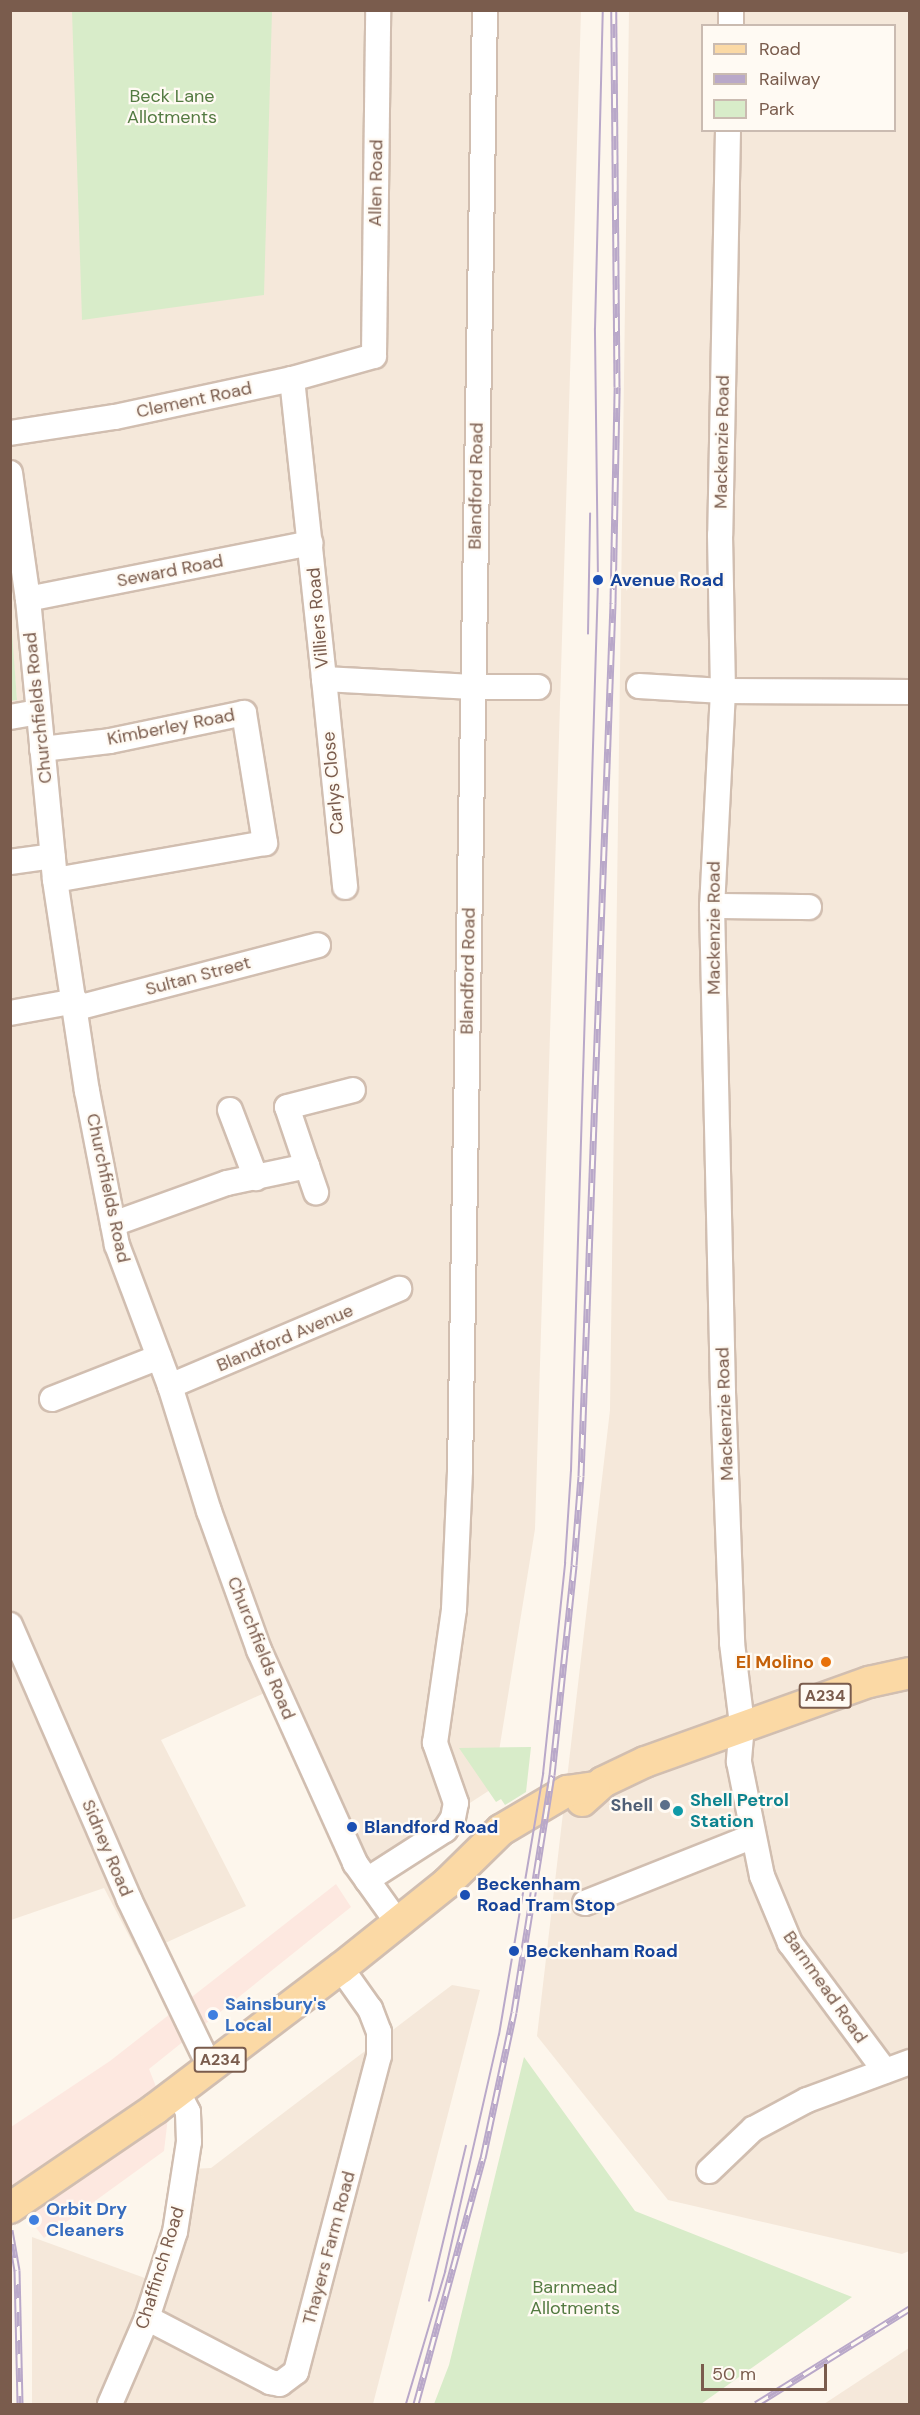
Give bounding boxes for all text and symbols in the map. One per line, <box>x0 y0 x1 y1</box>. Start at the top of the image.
legend <box>701 24 896 132</box>
text: Road <box>759 37 801 61</box>
text: Railway <box>759 67 821 91</box>
park label: Beck Lane Allotments <box>127 86 217 128</box>
text: Park <box>759 97 795 121</box>
street label: Allen Road <box>364 139 388 227</box>
street label: Mackenzie Road <box>710 375 734 509</box>
street label: Clement Road <box>134 377 254 423</box>
street label: Blandford Road <box>464 422 488 550</box>
street label: Seward Road <box>115 550 225 592</box>
street label: Villiers Road <box>303 567 333 669</box>
place label: Avenue Road <box>610 569 724 591</box>
marker: Avenue Road <box>591 573 605 587</box>
street label: Churchfields Road <box>19 631 57 785</box>
street label: Kimberley Road <box>105 704 237 750</box>
street label: Carlys Close <box>318 730 348 836</box>
street label: Mackenzie Road <box>703 861 725 995</box>
street label: Blandford Road <box>456 907 480 1035</box>
street label: Sultan Street <box>143 952 253 1000</box>
street label: Churchfields Road <box>82 1111 134 1265</box>
street label: Blandford Avenue <box>213 1299 357 1377</box>
street label: Mackenzie Road <box>712 1347 738 1481</box>
street label: Churchfields Road <box>223 1574 299 1722</box>
place label: El Molino <box>736 1651 814 1673</box>
marker: El Molino <box>819 1655 833 1669</box>
road number: A234 <box>798 1683 852 1709</box>
place label: Shell Petrol Station <box>690 1790 789 1832</box>
place label: Shell <box>611 1794 653 1816</box>
street label: Sidney Road <box>77 1796 137 1900</box>
marker: Shell <box>658 1798 672 1812</box>
marker: Shell Petrol Station <box>671 1804 685 1818</box>
place label: Blandford Road <box>364 1816 498 1838</box>
marker: Blandford Road <box>345 1820 359 1834</box>
place label: Beckenham Road Tram Stop <box>477 1874 616 1916</box>
marker: Beckenham Road Tram Stop <box>458 1888 472 1902</box>
street label: Barnmead Road <box>778 1927 872 2047</box>
place label: Beckenham Road <box>526 1940 678 1962</box>
marker: Beckenham Road <box>507 1944 521 1958</box>
place label: Sainsbury's Local <box>225 1994 326 2036</box>
marker: Sainsbury's Local <box>206 2008 220 2022</box>
road number: A234 <box>193 2047 247 2073</box>
street label: Thayers Farm Road <box>298 2169 360 2327</box>
place label: Orbit Dry Cleaners <box>46 2199 127 2242</box>
street label: Chaffinch Road <box>131 2204 189 2332</box>
marker: Orbit Dry Cleaners <box>27 2213 41 2227</box>
park label: Barnmead Allotments <box>530 2277 620 2320</box>
scale bar <box>704 2352 830 2390</box>
text: 50 m <box>712 2362 756 2386</box>

